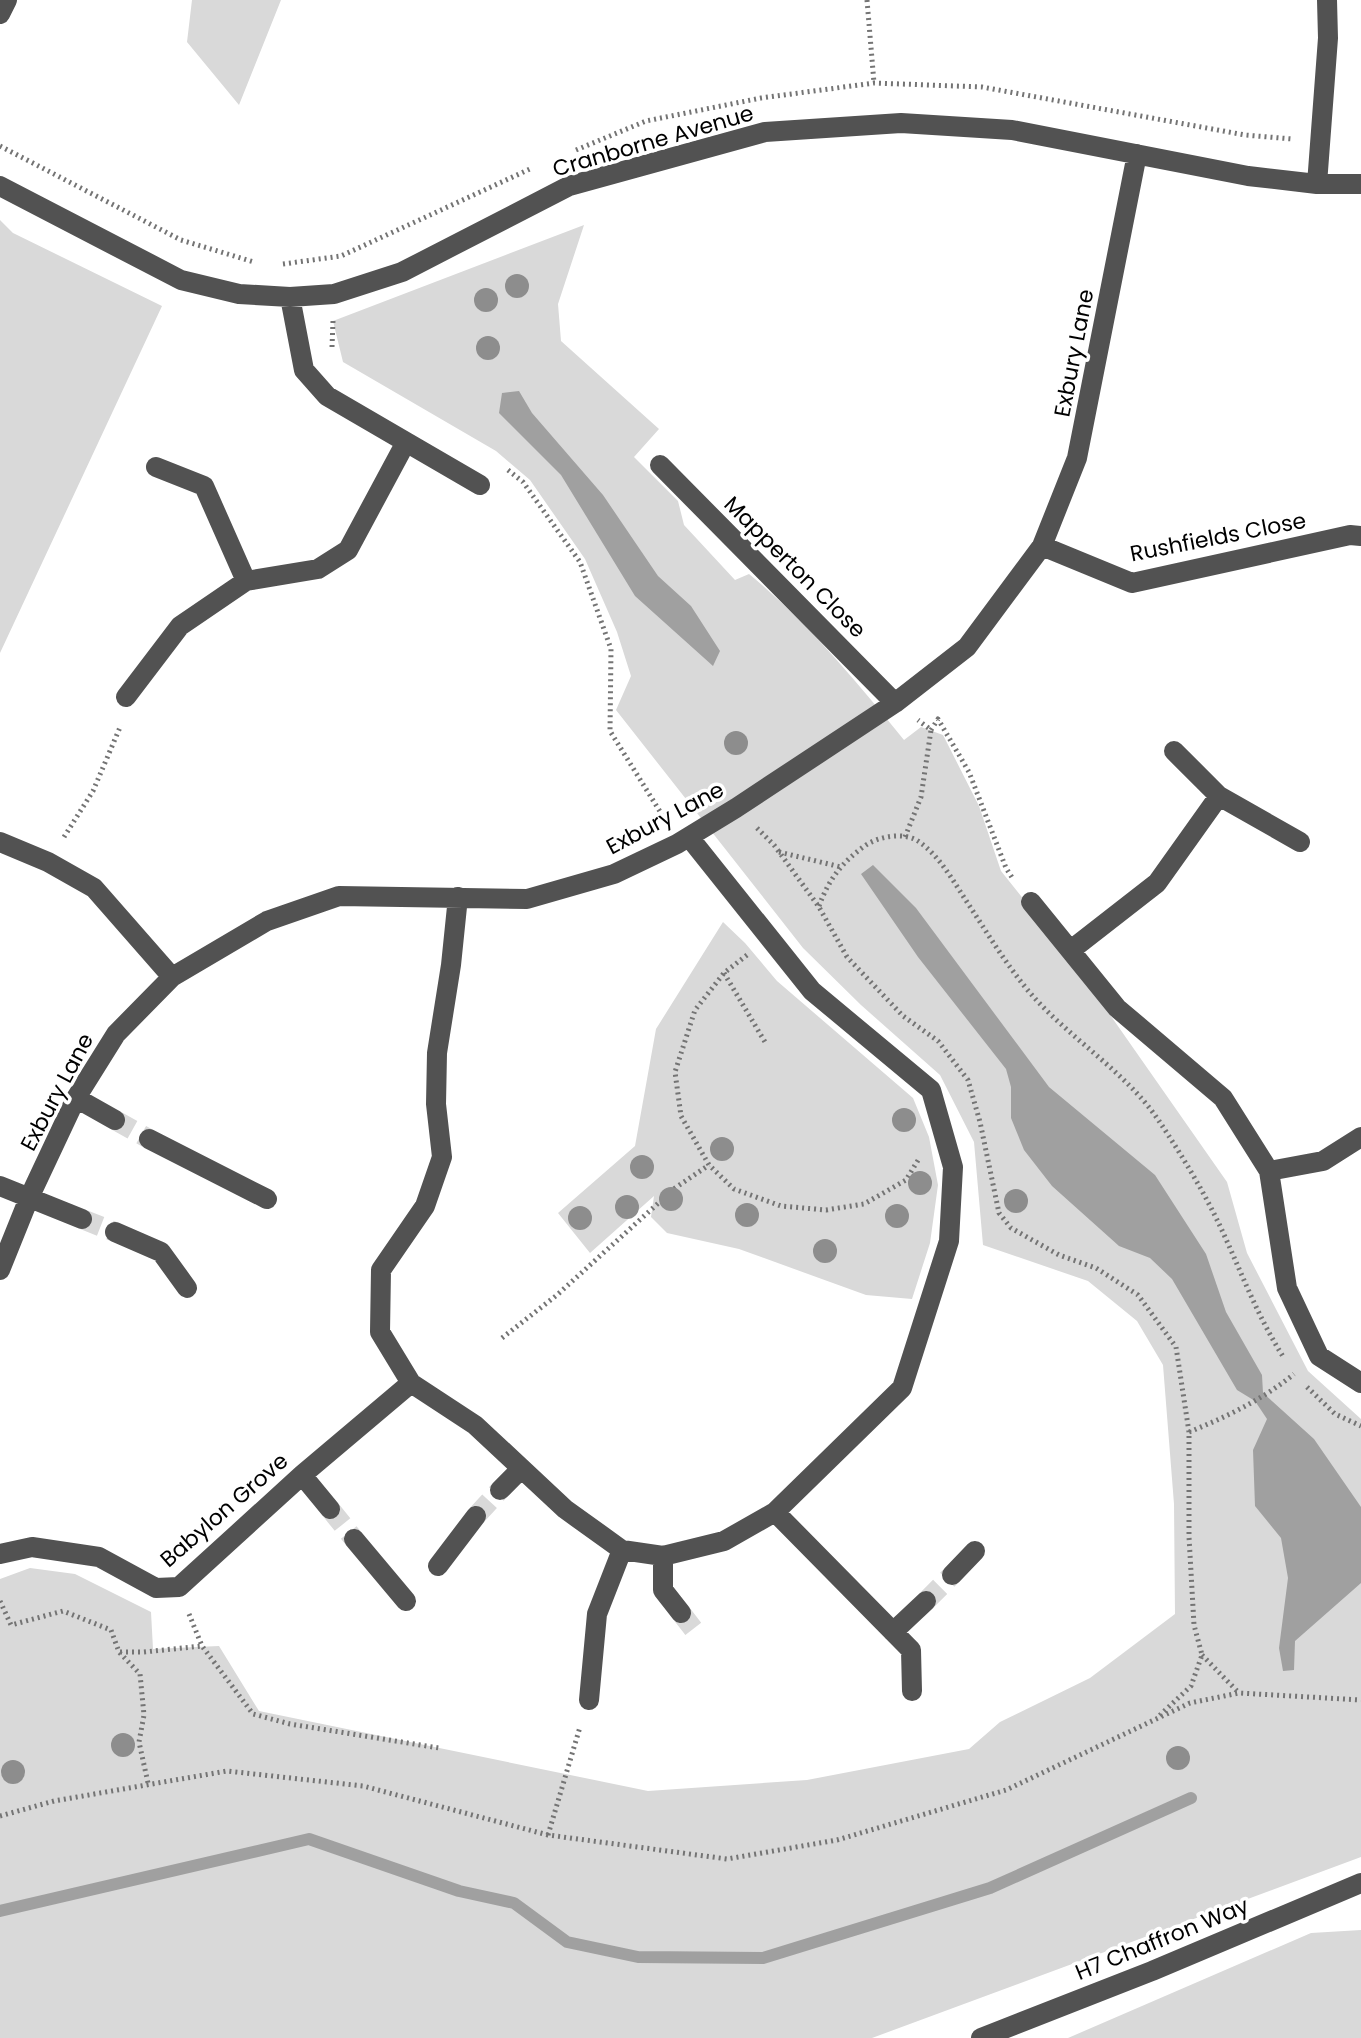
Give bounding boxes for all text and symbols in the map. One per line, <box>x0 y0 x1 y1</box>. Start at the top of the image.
street label: Cranborne Avenue <box>549 98 757 184</box>
street label: Exbury Lane <box>1046 287 1102 419</box>
street label: Mapperton Close <box>717 489 873 645</box>
street label: Rushfields Close <box>1127 505 1309 569</box>
street label: Exbury Lane <box>601 774 729 862</box>
street label: Exbury Lane <box>13 1028 101 1156</box>
street label: Babylon Grove <box>153 1446 295 1574</box>
street label: H7 Chaffron Way <box>1071 1890 1254 1988</box>

